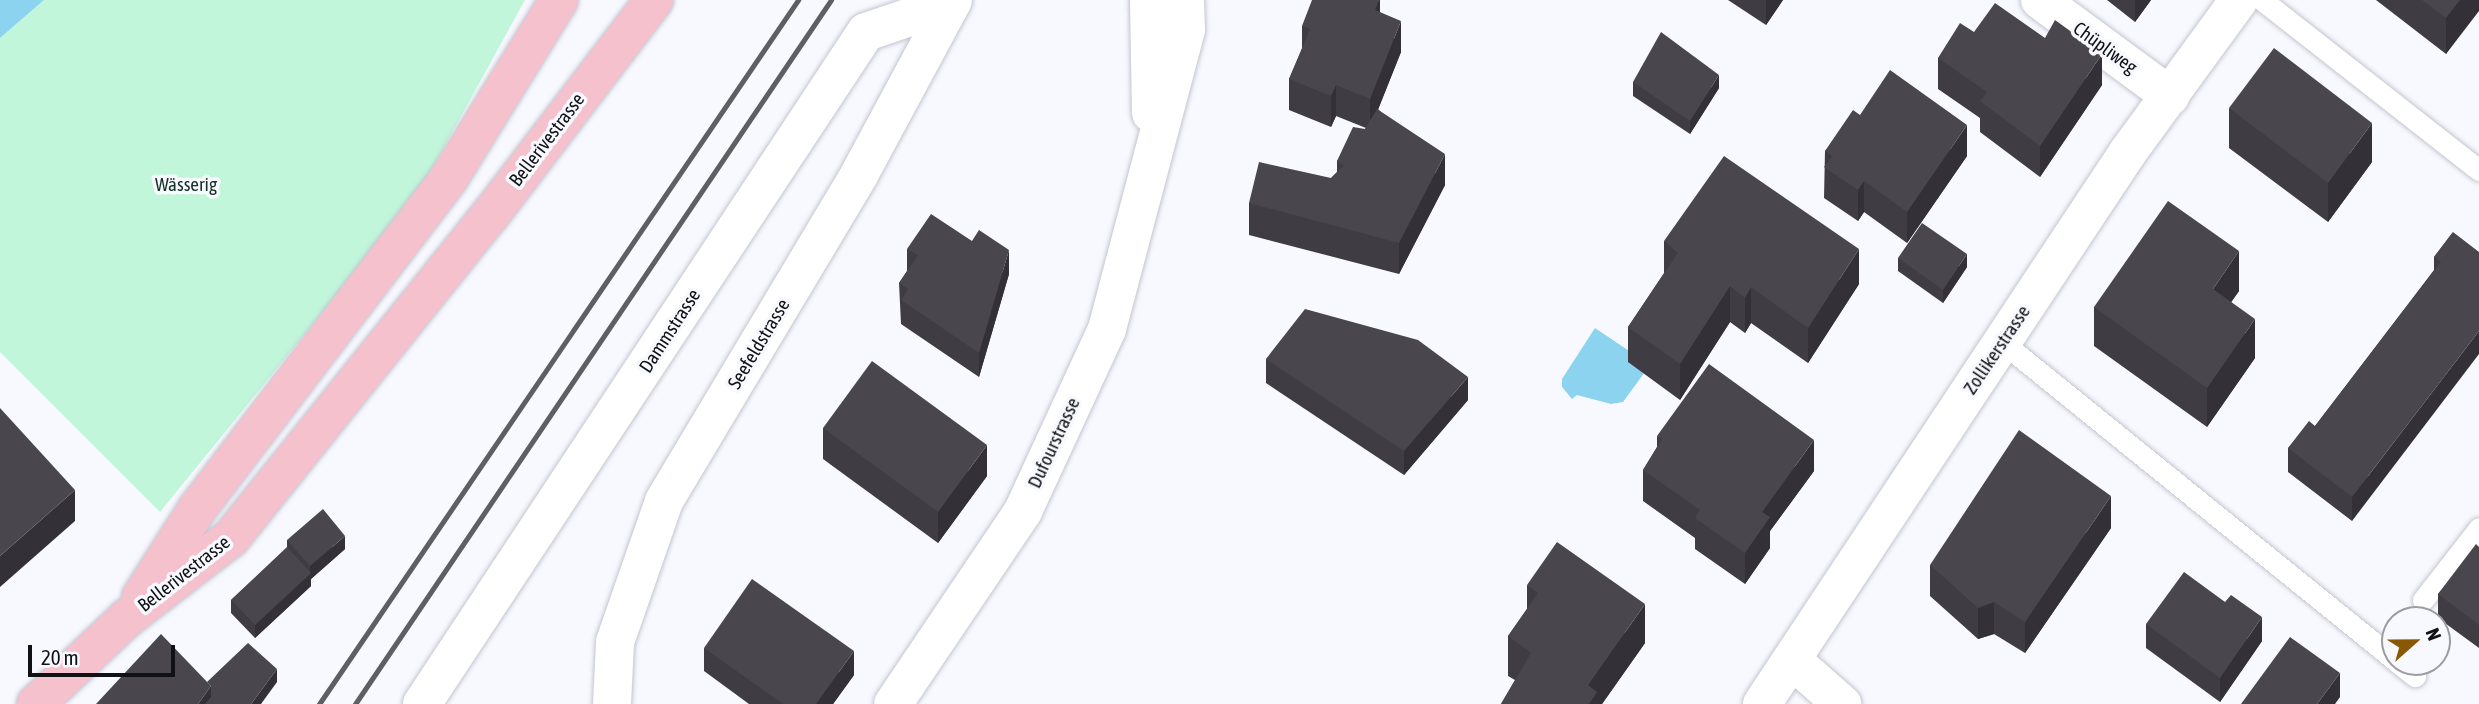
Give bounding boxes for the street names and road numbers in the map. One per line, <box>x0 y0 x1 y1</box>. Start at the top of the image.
street label: Chüpliweg <box>2069 17 2141 79</box>
street label: Bellerivestrasse <box>505 89 589 191</box>
street label: Dammstrasse <box>635 285 705 377</box>
street label: Seefeldstrasse <box>723 295 795 393</box>
street label: Zollikerstrasse <box>1959 301 2035 399</box>
street label: Dufourstrasse <box>1023 394 1085 492</box>
street label: Bellerivestrasse <box>133 531 235 617</box>

